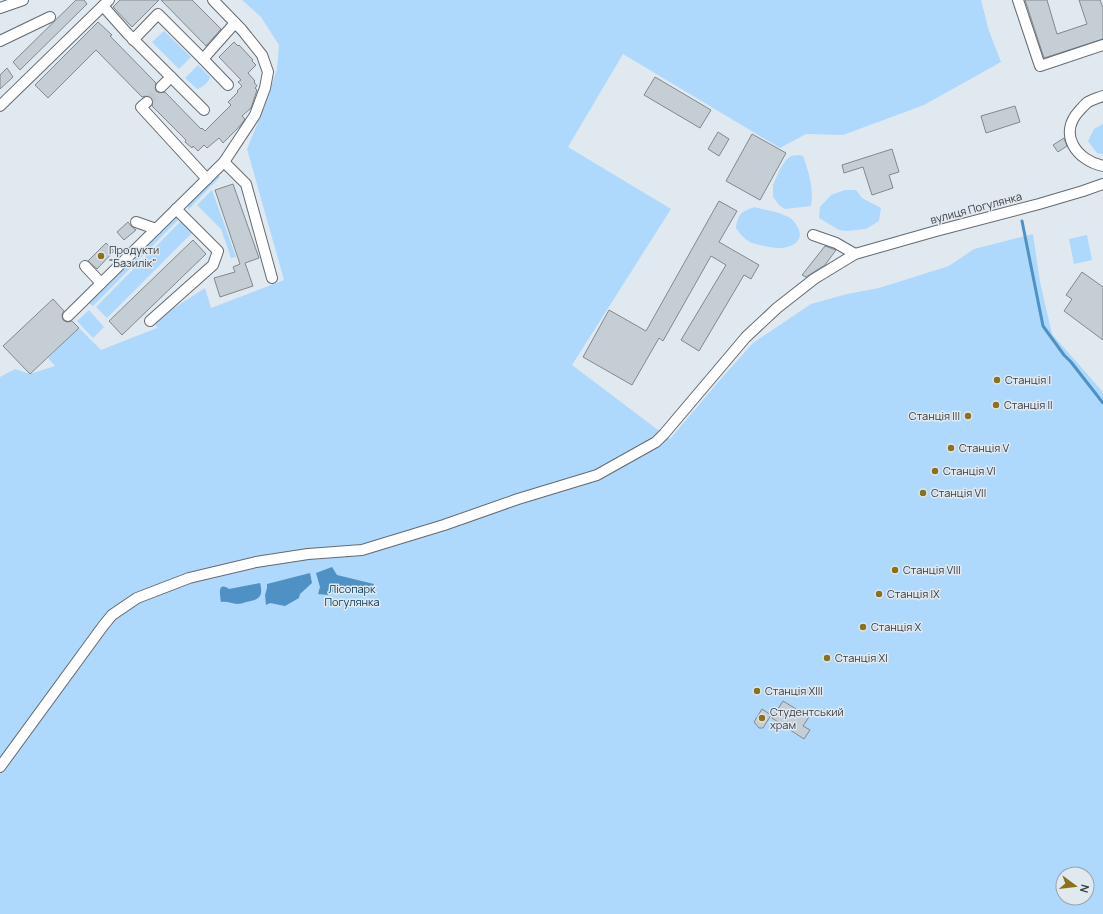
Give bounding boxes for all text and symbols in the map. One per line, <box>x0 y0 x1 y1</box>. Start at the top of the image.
street label: вулиця Погулянка <box>928 188 1023 227</box>
place label: Продукти "Базилік" <box>109 242 159 270</box>
marker: Продукти "Базилік" <box>96 251 106 261</box>
place label: Cтанція I <box>1005 372 1051 387</box>
marker: Cтанція I <box>992 375 1002 385</box>
place label: Cтанція Il <box>1004 397 1053 412</box>
marker: Cтанція Il <box>991 400 1001 410</box>
place label: Cтанція lll <box>909 408 960 423</box>
marker: Cтанція lll <box>963 411 973 421</box>
place label: Cтанція V <box>959 440 1009 455</box>
marker: Cтанція V <box>946 443 956 453</box>
place label: Станція VI <box>943 463 996 478</box>
marker: Станція VI <box>930 466 940 476</box>
place label: Станція VII <box>931 485 986 500</box>
marker: Станція VII <box>918 488 928 498</box>
place label: Cтанція VIII <box>903 562 961 577</box>
marker: Cтанція VIII <box>890 565 900 575</box>
park label: Лісопарк Погулянка <box>324 581 380 609</box>
place label: Cтанція IX <box>887 586 940 601</box>
marker: Cтанція IX <box>874 589 884 599</box>
place label: Cтанція X <box>871 619 921 634</box>
marker: Cтанція X <box>858 622 868 632</box>
place label: Cтанція XI <box>835 650 888 665</box>
marker: Cтанція XI <box>822 653 832 663</box>
place label: Cтанція XIII <box>765 683 823 698</box>
marker: Cтанція XIII <box>752 686 762 696</box>
place label: Студентський храм <box>770 704 844 732</box>
marker: Студентський храм <box>757 713 767 723</box>
north arrow <box>1055 866 1095 906</box>
text: N <box>1077 883 1093 895</box>

